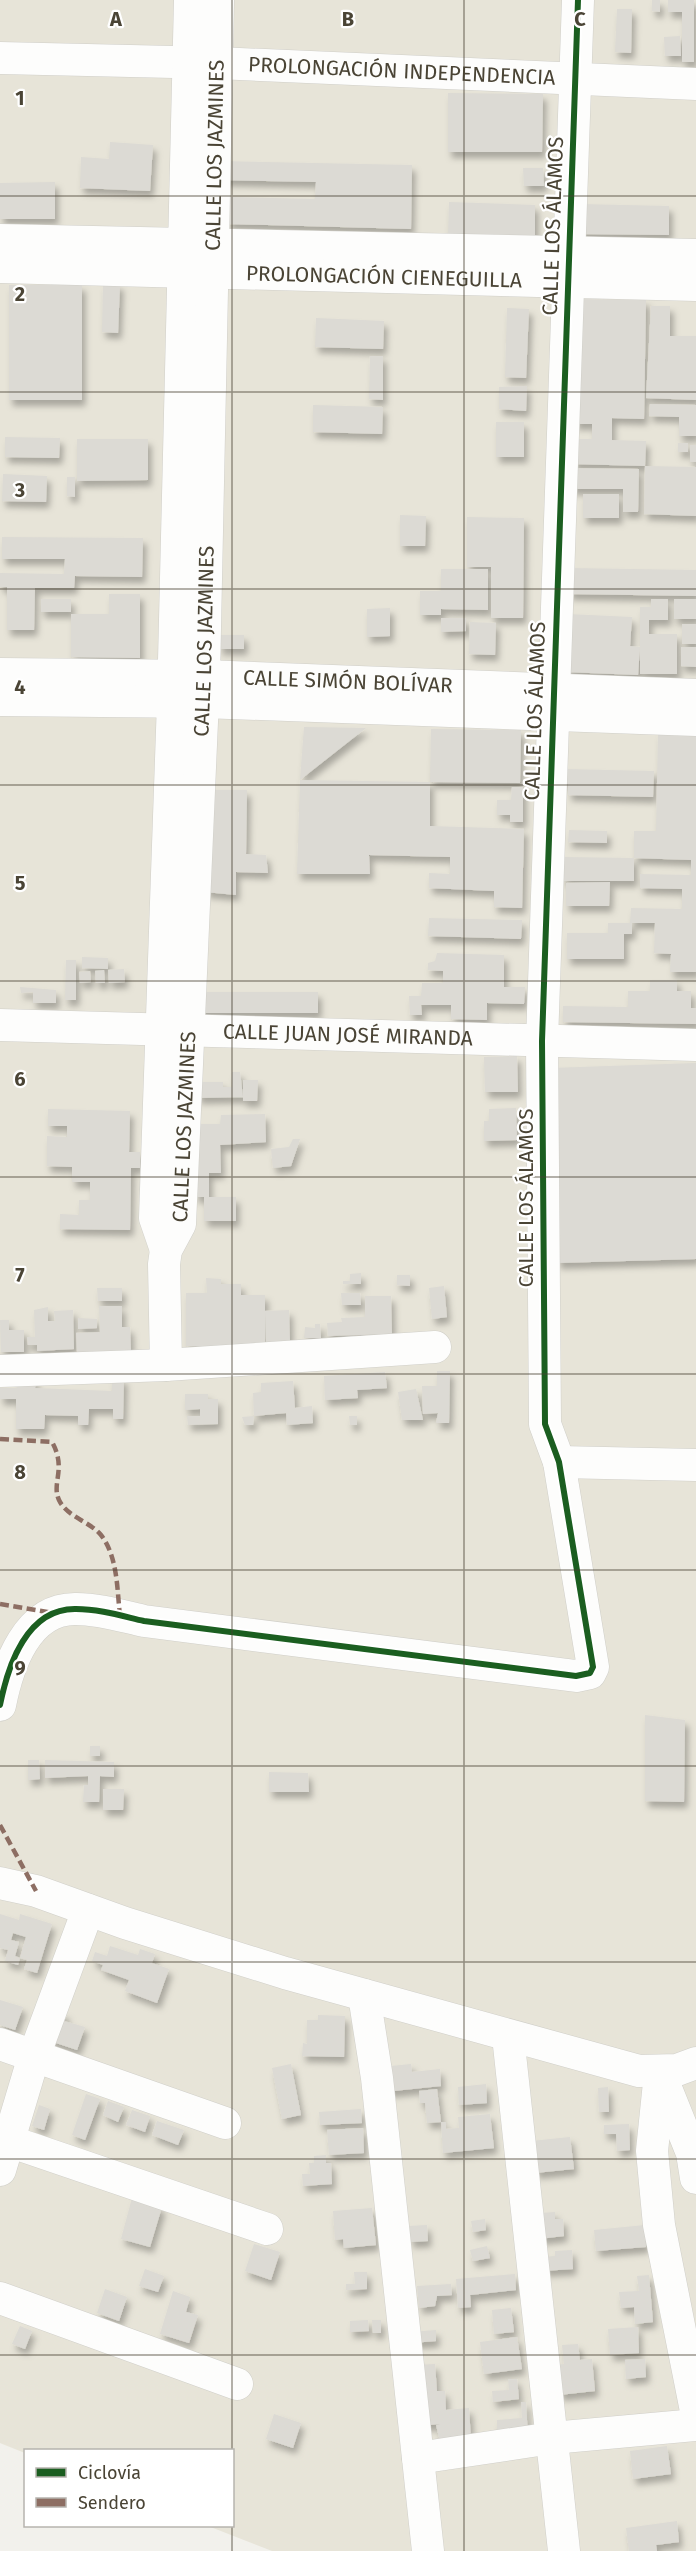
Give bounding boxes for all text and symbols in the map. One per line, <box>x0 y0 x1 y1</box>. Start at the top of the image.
text: A <box>109 7 123 31</box>
text: B <box>342 7 354 31</box>
text: C <box>574 7 586 31</box>
street label: PROLONGACIÓN INDEPENDENCIA <box>248 51 556 91</box>
street label: CALLE LOS JAZMINES <box>200 59 230 251</box>
text: 1 <box>15 86 25 110</box>
street label: CALLE LOS ÁLAMOS <box>537 136 569 316</box>
street label: PROLONGACIÓN CIENEGUILLA <box>246 260 522 293</box>
text: 2 <box>15 282 25 306</box>
text: 3 <box>14 478 25 502</box>
street label: CALLE LOS JAZMINES <box>188 545 220 737</box>
street label: CALLE LOS ÁLAMOS <box>519 621 551 801</box>
street label: CALLE SIMÓN BOLÍVAR <box>242 665 454 699</box>
text: 4 <box>14 675 26 699</box>
text: 5 <box>15 871 26 895</box>
street label: CALLE JUAN JOSÉ MIRANDA <box>223 1018 473 1052</box>
street label: CALLE LOS JAZMINES <box>167 1031 201 1223</box>
text: 6 <box>14 1067 26 1091</box>
street label: CALLE LOS ÁLAMOS <box>513 1108 539 1288</box>
text: 7 <box>15 1263 25 1287</box>
text: 8 <box>14 1460 26 1484</box>
text: 9 <box>14 1656 26 1680</box>
legend <box>24 2449 234 2527</box>
text: Ciclovía <box>78 2462 141 2484</box>
text: Sendero <box>78 2492 146 2514</box>

